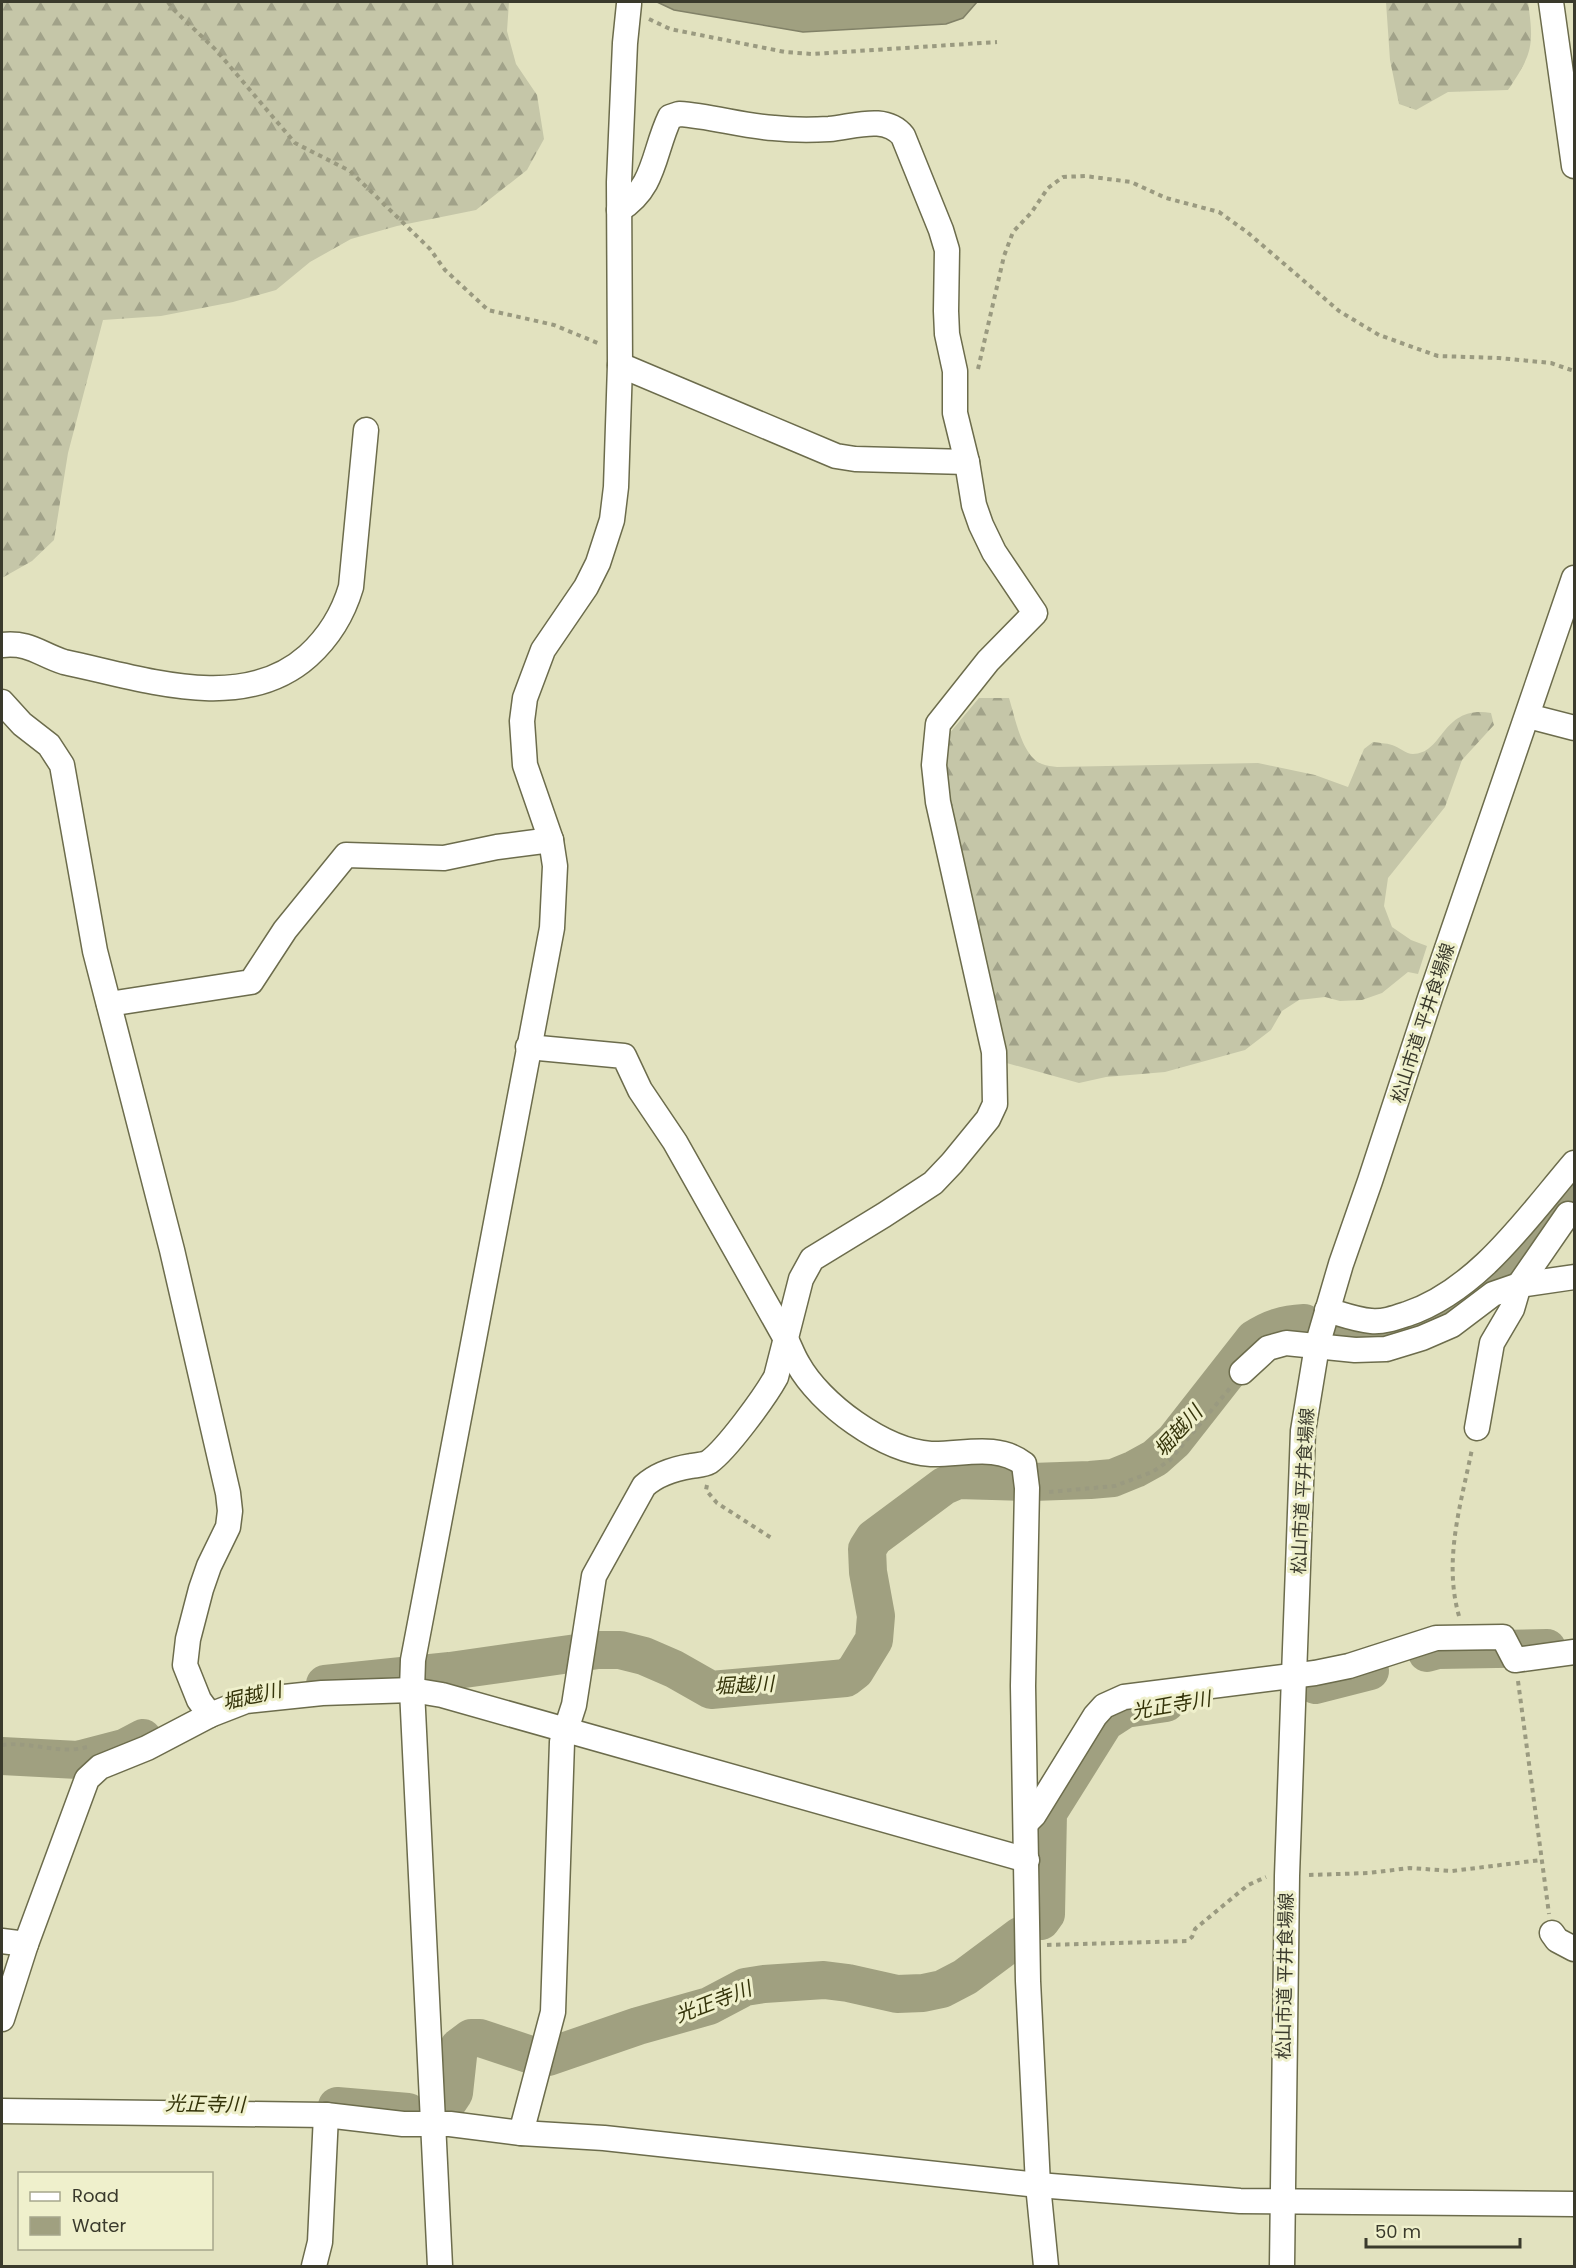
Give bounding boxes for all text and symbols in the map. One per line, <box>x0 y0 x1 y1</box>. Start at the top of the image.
street label: 松山市道 平井食場線 <box>1385 940 1460 1106</box>
water label: 堀越川 <box>1148 1398 1210 1463</box>
street label: 松山市道 平井食場線 <box>1286 1407 1319 1575</box>
water label: 堀越川 <box>713 1669 777 1701</box>
water label: 堀越川 <box>220 1675 286 1716</box>
water label: 光正寺川 <box>1129 1684 1215 1726</box>
street label: 松山市道 平井食場線 <box>1271 1892 1298 2060</box>
water label: 光正寺川 <box>671 1974 757 2029</box>
water label: 光正寺川 <box>165 2089 247 2119</box>
legend <box>18 2172 213 2250</box>
text: Road <box>72 2183 119 2208</box>
scale bar <box>1366 2211 1520 2249</box>
text: Water <box>72 2213 126 2238</box>
text: 50 m <box>1375 2219 1421 2244</box>

